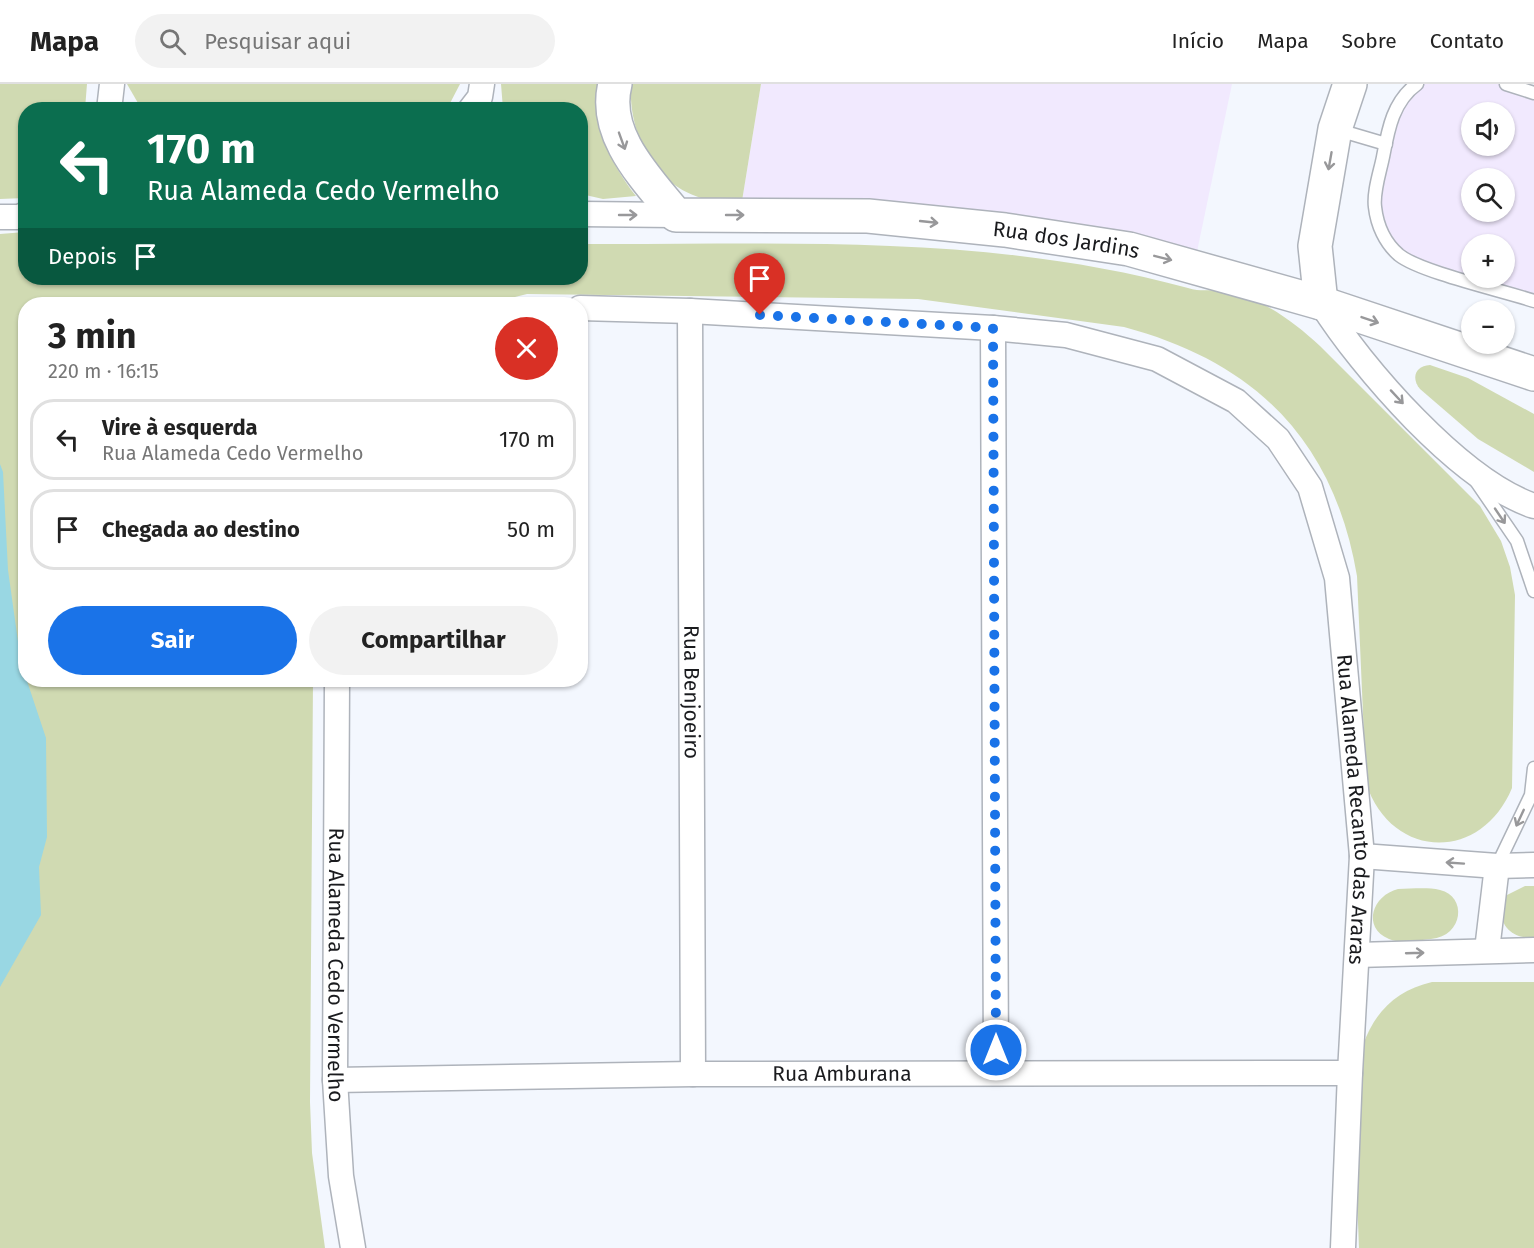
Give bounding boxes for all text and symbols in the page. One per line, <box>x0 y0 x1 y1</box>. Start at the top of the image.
search box <box>135 14 555 68</box>
text: Mapa <box>30 25 99 58</box>
icon: search <box>156 25 189 58</box>
text: Pesquisar aqui <box>204 28 351 55</box>
text: Início <box>1171 28 1224 54</box>
text: Mapa <box>1257 28 1309 54</box>
text: Sobre <box>1342 28 1397 54</box>
text: Contato <box>1430 28 1504 54</box>
map controls <box>1461 102 1515 354</box>
button: sound <box>1461 102 1515 156</box>
text: 170 m <box>147 124 256 174</box>
icon: left <box>48 126 126 204</box>
one-way arrow <box>618 131 629 150</box>
one-way arrow <box>1324 150 1335 170</box>
button: search <box>1461 168 1515 222</box>
text: Rua Alameda Cedo Vermelho <box>147 175 500 207</box>
one-way arrow <box>618 209 638 221</box>
one-way arrow <box>724 209 744 221</box>
street label: Rua dos Jardins <box>992 216 1143 264</box>
one-way arrow <box>919 217 939 228</box>
button: + <box>1461 234 1515 288</box>
icon: arrive <box>129 240 162 273</box>
text: Depois <box>48 243 117 270</box>
pin <box>734 253 785 315</box>
one-way arrow <box>1153 253 1172 264</box>
icon: arrive <box>743 262 776 295</box>
button: − <box>1461 300 1515 354</box>
text: 3 min <box>48 314 137 358</box>
one-way arrow <box>1360 315 1379 326</box>
button: close <box>495 317 558 380</box>
text: 220 m · 16:15 <box>48 359 159 383</box>
one-way arrow <box>1389 389 1403 404</box>
text: Vire à esquerda <box>102 414 258 441</box>
icon: left <box>51 423 84 456</box>
text: 170 m <box>499 426 555 453</box>
text: Rua Alameda Cedo Vermelho <box>102 441 363 465</box>
one-way arrow <box>1494 507 1506 524</box>
icon: arrive <box>51 513 84 546</box>
text: Chegada ao destino <box>102 516 300 543</box>
text: 50 m <box>507 516 555 543</box>
button: Sair <box>48 606 297 675</box>
button: Compartilhar <box>309 606 558 675</box>
street label: Rua Benjoeiro <box>678 625 705 759</box>
street label: Rua Alameda Recanto das Araras <box>1331 653 1375 966</box>
one-way arrow <box>1513 809 1525 827</box>
street label: Rua Alameda Cedo Vermelho <box>322 828 349 1103</box>
one-way arrow <box>1445 857 1465 868</box>
one-way arrow <box>1405 947 1425 958</box>
position arrow <box>964 1018 1028 1082</box>
street label: Rua Amburana <box>772 1061 912 1087</box>

